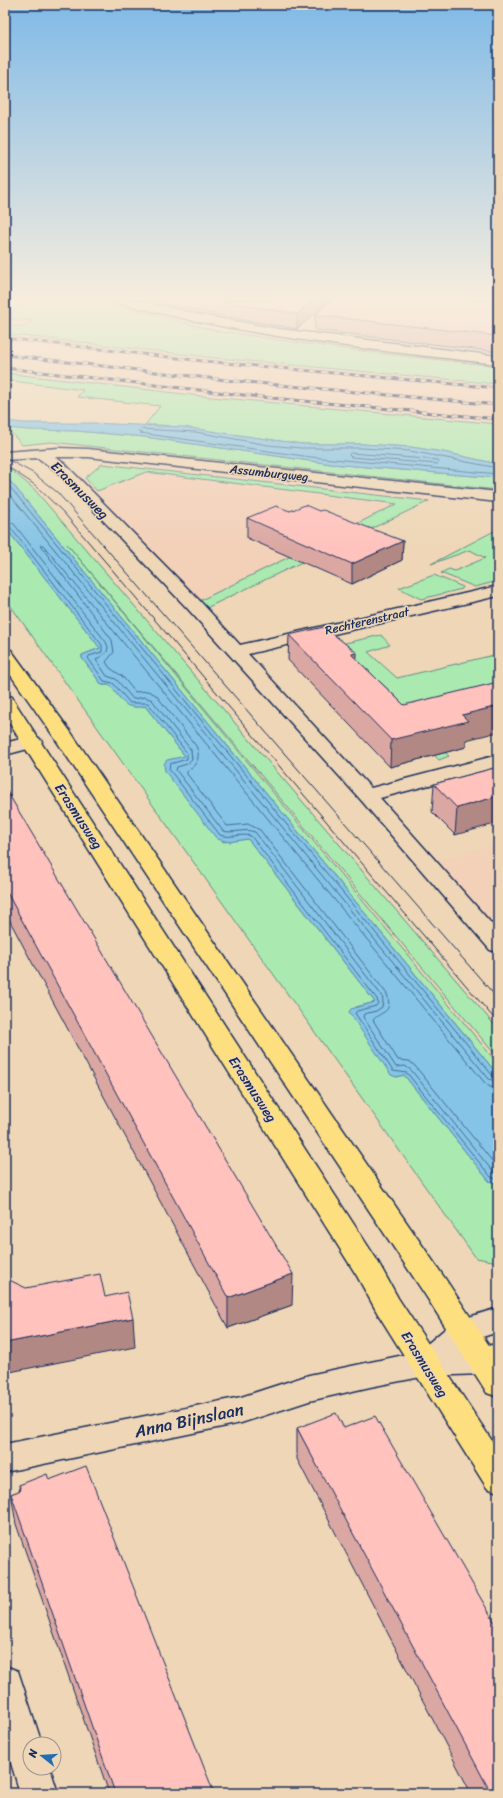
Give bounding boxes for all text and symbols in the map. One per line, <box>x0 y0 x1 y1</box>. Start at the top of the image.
street label: Erasmusweg <box>44 455 115 526</box>
street label: Assumburgweg <box>228 458 309 488</box>
street label: Rechterenstraat <box>323 600 412 641</box>
street label: Erasmusweg <box>48 778 110 855</box>
street label: Erasmusweg <box>222 1051 284 1128</box>
street label: Erasmusweg <box>394 1326 455 1403</box>
street label: Anna Bijnslaan <box>131 1394 246 1446</box>
north arrow <box>22 1736 62 1776</box>
text: N <box>22 1746 43 1761</box>

